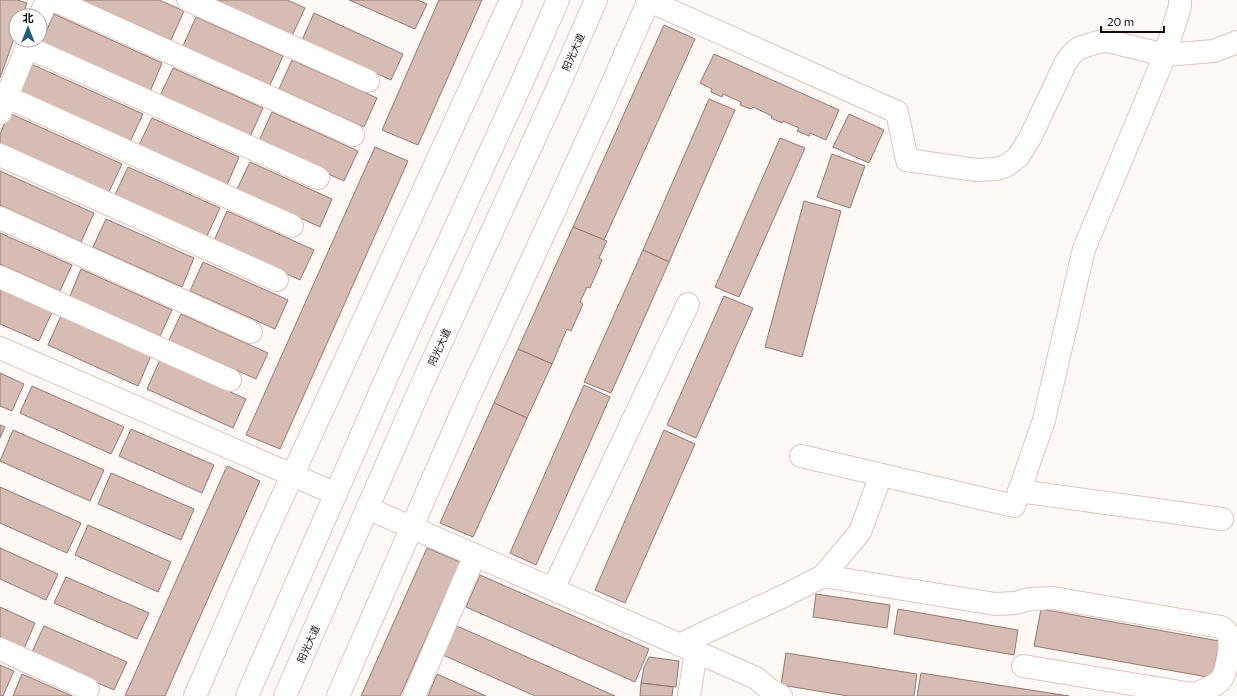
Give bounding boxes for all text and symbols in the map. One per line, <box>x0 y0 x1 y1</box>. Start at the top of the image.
north arrow <box>8 8 48 48</box>
scale bar <box>1101 8 1164 34</box>
text: 北 <box>23 11 34 24</box>
text: 20 m <box>1107 14 1134 28</box>
street label: 阳光大道 <box>559 31 587 73</box>
street label: 阳光大道 <box>425 326 453 368</box>
street label: 阳光大道 <box>294 623 322 665</box>

